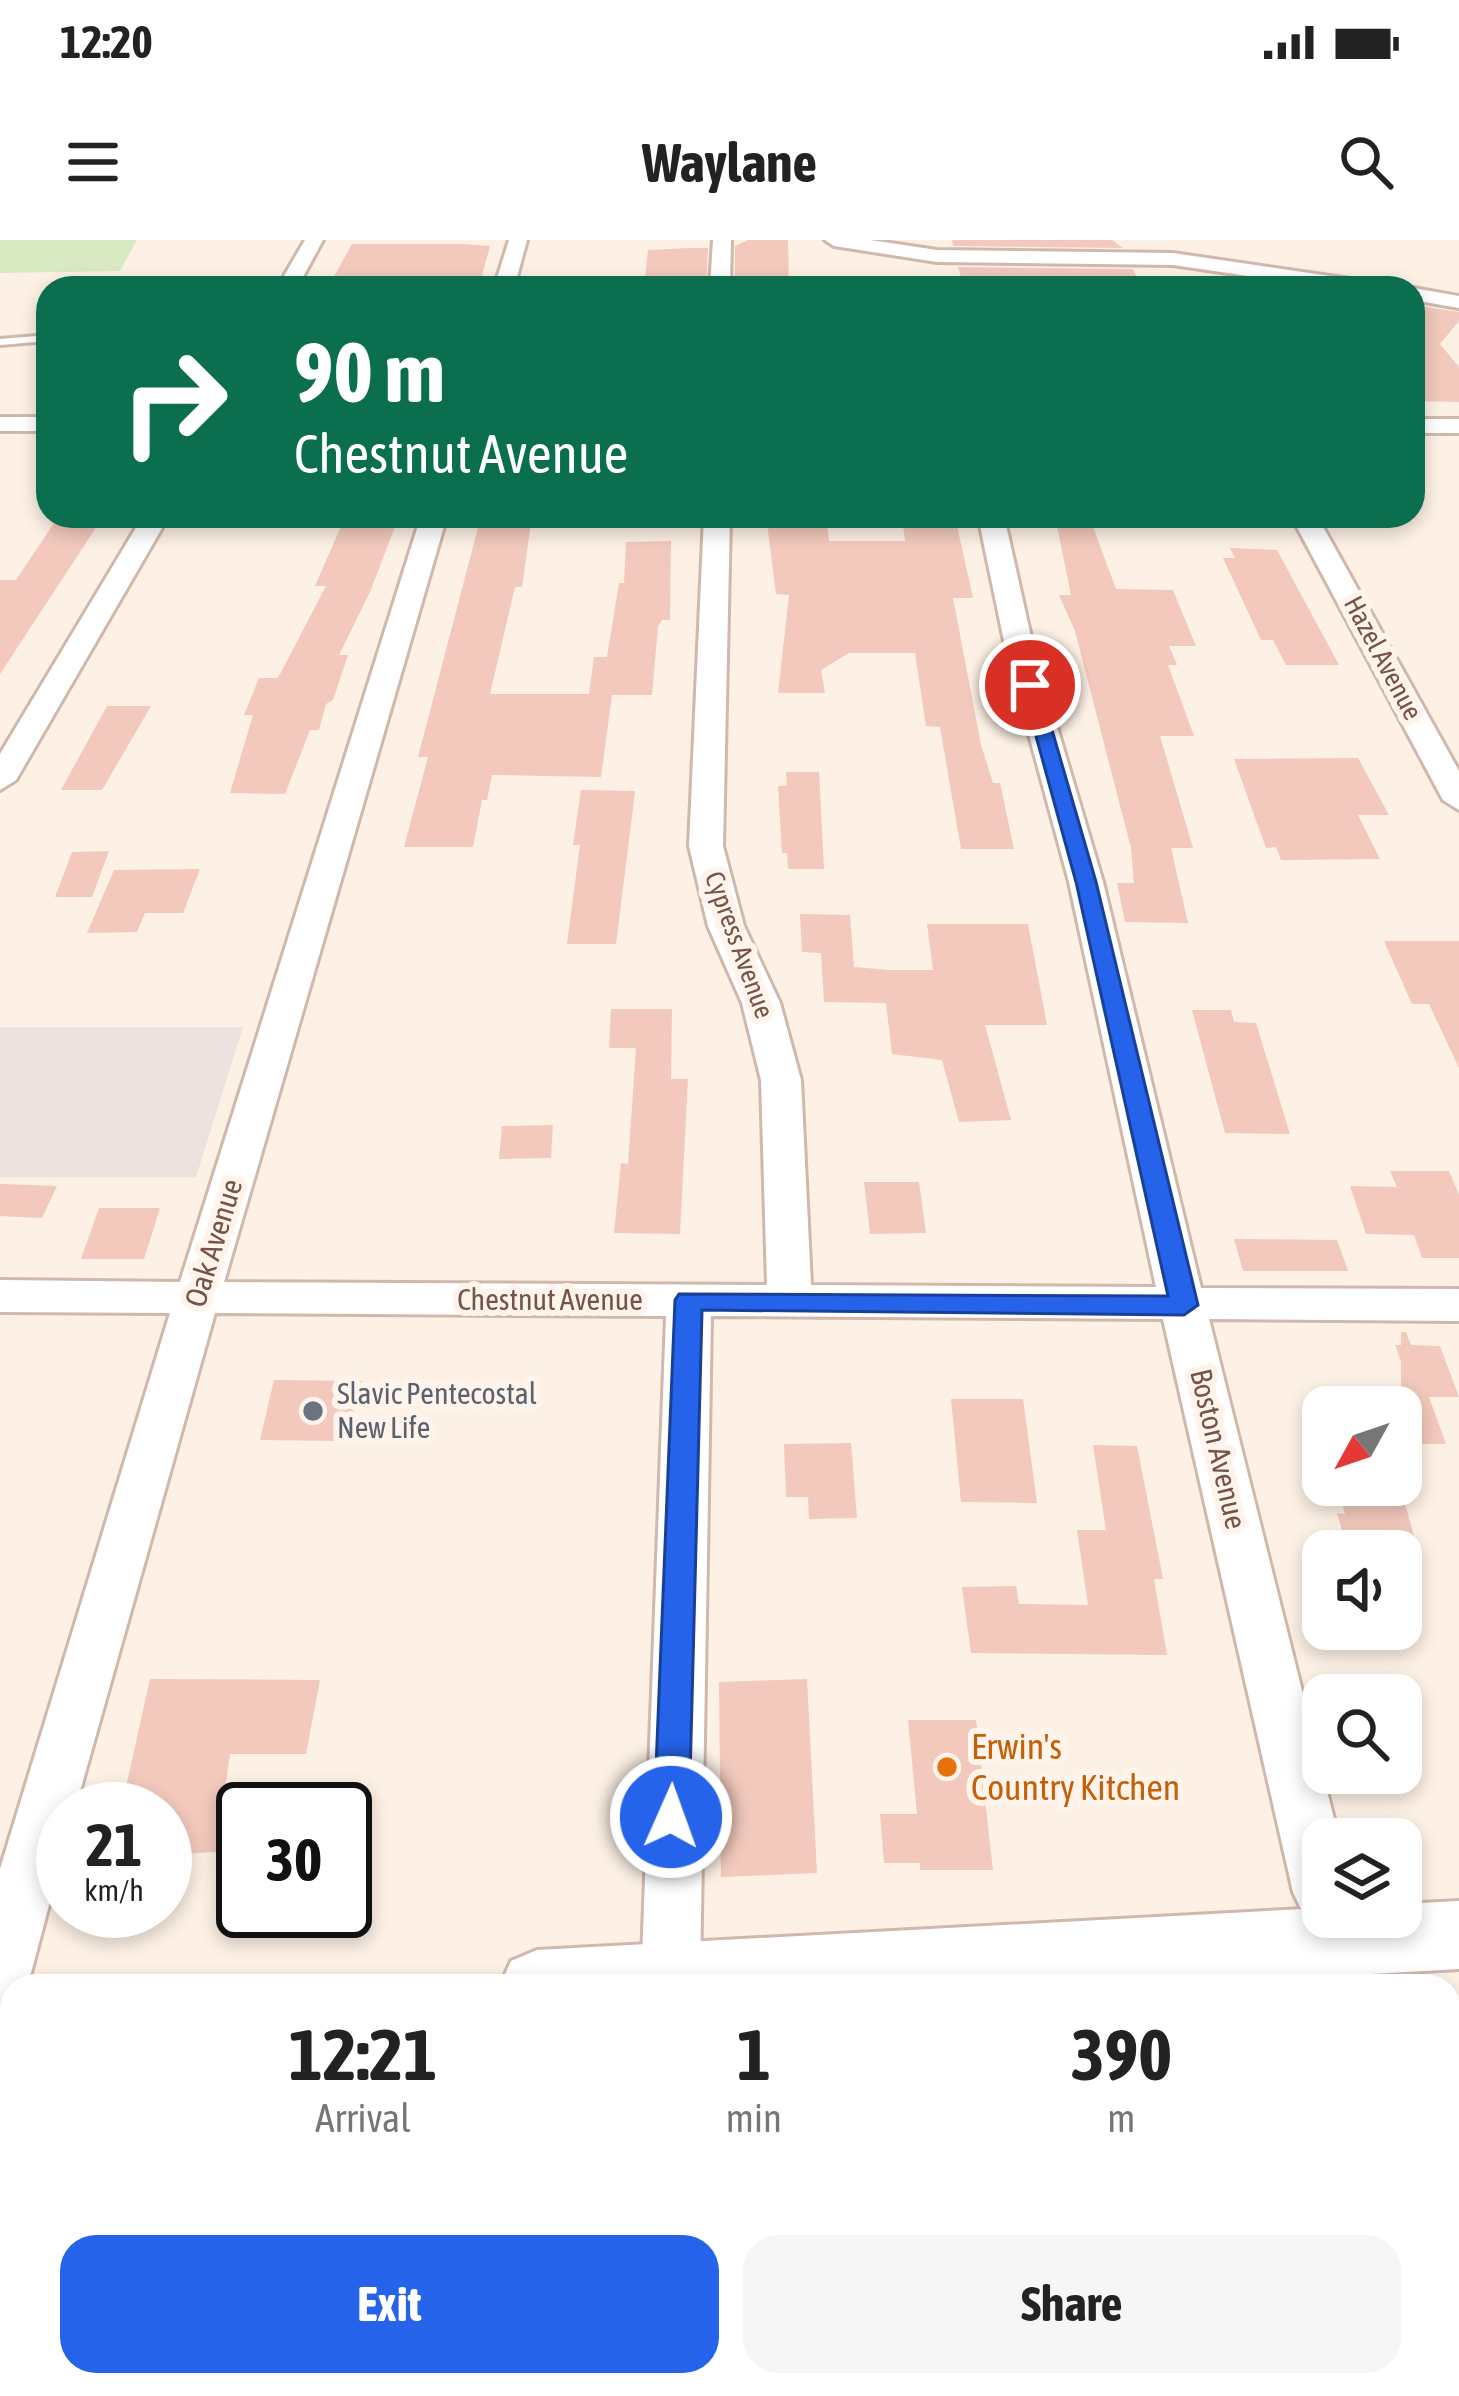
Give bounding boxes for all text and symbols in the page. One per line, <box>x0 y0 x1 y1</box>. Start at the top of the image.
text: 12:20 <box>60 16 153 68</box>
icon: menu <box>60 129 126 195</box>
icon: search <box>1333 129 1399 195</box>
text: Waylane <box>642 132 817 193</box>
icon: right <box>96 324 252 480</box>
text: 90 m <box>294 324 445 420</box>
text: Chestnut Avenue <box>294 423 628 484</box>
street label: Hazel Avenue <box>1338 591 1429 725</box>
pin <box>979 634 1081 736</box>
icon: arrive <box>997 652 1063 718</box>
street label: Cypress Avenue <box>699 867 780 1022</box>
street label: Oak Avenue <box>178 1175 249 1311</box>
street label: Chestnut Avenue <box>457 1282 643 1316</box>
street label: Boston Avenue <box>1184 1366 1254 1532</box>
place label: Slavic Pentecostal New Life <box>337 1376 537 1444</box>
north arrow <box>1302 1386 1422 1506</box>
map controls <box>1302 1386 1422 1938</box>
marker: Slavic Pentecostal New Life <box>300 1398 326 1424</box>
button: sound <box>1302 1530 1422 1650</box>
button: search <box>1302 1674 1422 1794</box>
place label: Erwin's Country Kitchen <box>971 1725 1180 1808</box>
position arrow <box>608 1754 734 1880</box>
marker: Erwin's Country Kitchen <box>934 1754 960 1780</box>
speed limit sign: 30 <box>216 1782 372 1938</box>
text: 21 <box>86 1810 142 1879</box>
button: layers <box>1302 1818 1422 1938</box>
text: km/h <box>84 1873 144 1907</box>
text: 12:21 <box>289 2013 437 2095</box>
text: 1 <box>737 2013 771 2095</box>
text: 390 <box>1071 2013 1172 2095</box>
text: Arrival <box>315 2096 411 2140</box>
text: min <box>726 2096 782 2140</box>
text: m <box>1107 2096 1135 2140</box>
button: Exit <box>60 2235 719 2373</box>
button: Share <box>743 2235 1401 2373</box>

